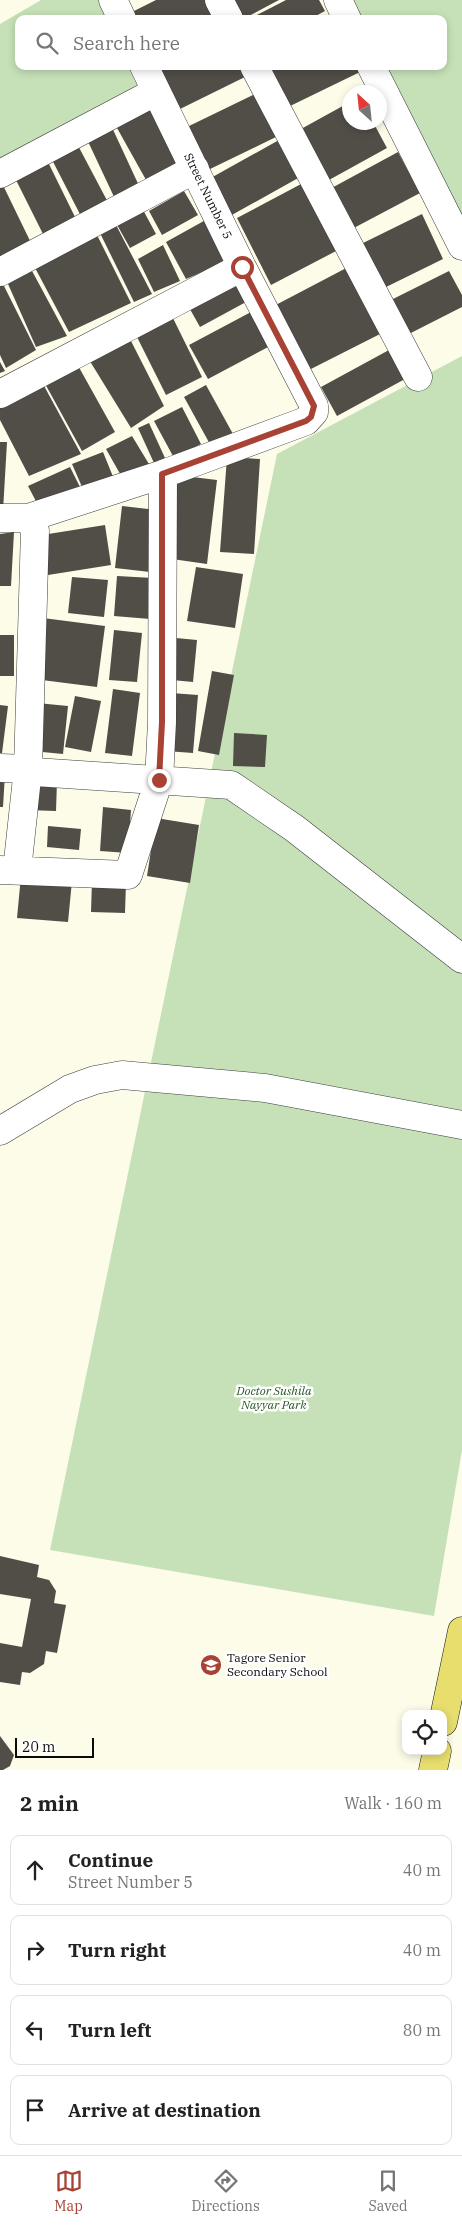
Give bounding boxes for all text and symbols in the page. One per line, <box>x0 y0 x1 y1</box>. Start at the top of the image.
search box <box>15 15 447 70</box>
icon: search <box>33 29 61 57</box>
text: Search here <box>73 31 180 55</box>
north arrow <box>342 85 387 130</box>
street label: Street Number 5 <box>181 150 236 241</box>
route start <box>231 256 254 279</box>
route end <box>148 769 171 792</box>
park label: Doctor Sushila Nayyar Park <box>236 1383 312 1412</box>
place label: Tagore Senior Secondary School <box>227 1650 328 1679</box>
school or university icon: Tagore Senior Secondary School <box>199 1653 223 1677</box>
map controls <box>402 1710 447 1755</box>
button: locate <box>402 1710 447 1755</box>
scale bar <box>15 1735 94 1758</box>
text: 20 m <box>22 1738 55 1756</box>
text: 2 min <box>20 1789 79 1817</box>
text: Walk · 160 m <box>344 1793 442 1813</box>
text: Continue <box>68 1848 153 1872</box>
icon: ahead <box>21 1856 49 1884</box>
text: 40 m <box>403 1860 441 1880</box>
text: Street Number 5 <box>68 1872 193 1892</box>
icon: right <box>21 1936 49 1964</box>
text: Turn right <box>68 1938 166 1962</box>
text: 40 m <box>403 1940 441 1960</box>
icon: left <box>21 2016 49 2044</box>
text: Turn left <box>68 2018 151 2042</box>
text: 80 m <box>403 2020 441 2040</box>
icon: arrive <box>21 2096 49 2124</box>
text: Arrive at destination <box>68 2098 261 2122</box>
tab: Map <box>54 2167 83 2215</box>
tab: Directions <box>191 2167 260 2215</box>
tab: Saved <box>368 2167 408 2215</box>

